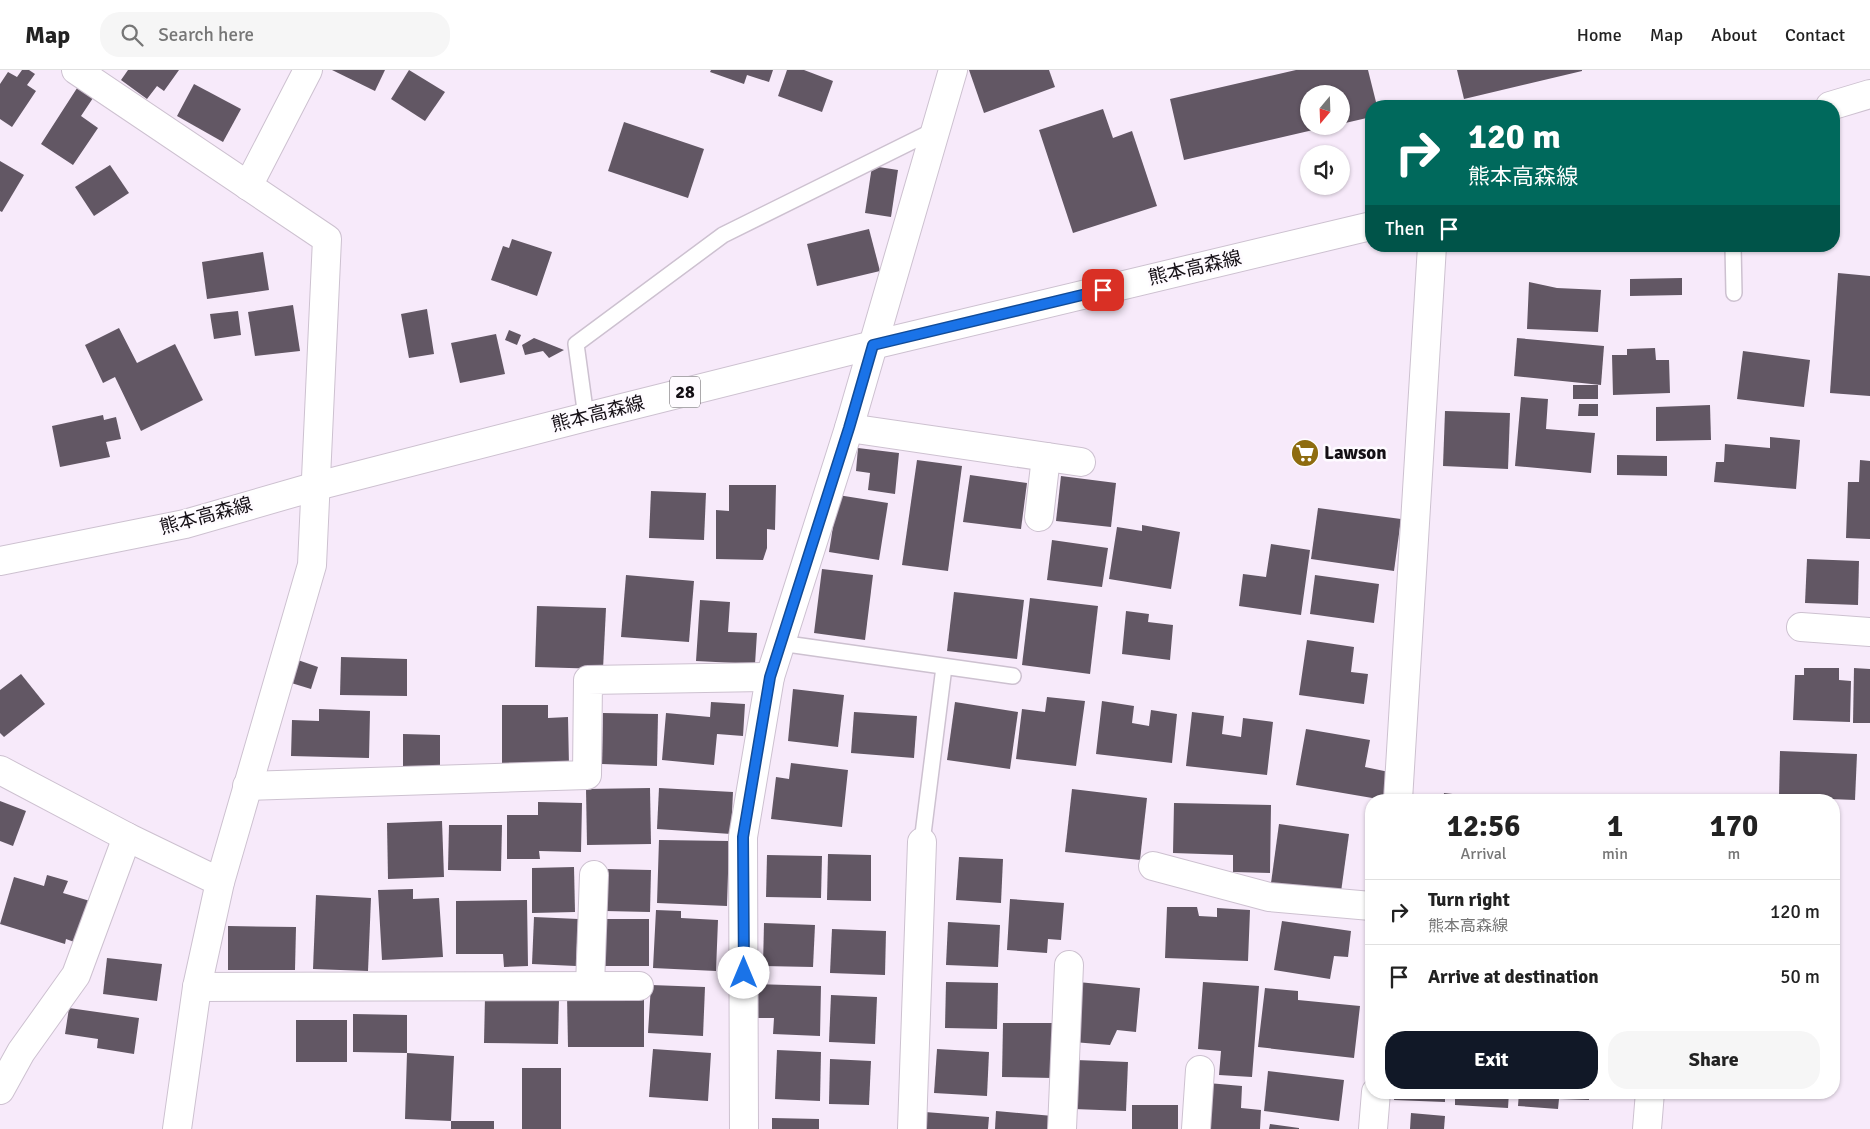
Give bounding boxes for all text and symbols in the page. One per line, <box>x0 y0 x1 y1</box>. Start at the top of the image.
search box <box>100 12 450 57</box>
text: Map <box>25 20 70 50</box>
icon: search <box>118 21 146 49</box>
text: Search here <box>158 23 254 47</box>
text: Home <box>1577 24 1622 46</box>
text: Map <box>1650 24 1683 46</box>
text: About <box>1711 24 1757 46</box>
text: Contact <box>1785 24 1845 46</box>
north arrow <box>1300 85 1350 135</box>
map controls <box>1300 85 1350 195</box>
text: 120 m <box>1468 115 1561 158</box>
icon: right <box>1385 120 1450 185</box>
button: sound <box>1300 145 1350 195</box>
text: 熊本高森線 <box>1468 163 1578 190</box>
icon: arrive <box>1435 215 1463 243</box>
text: Then <box>1385 217 1425 241</box>
street label: 熊本高森線 <box>1146 246 1244 290</box>
pin <box>1082 269 1124 311</box>
icon: arrive <box>1089 276 1117 304</box>
road number: 28 <box>670 376 700 408</box>
street label: 熊本高森線 <box>549 391 647 437</box>
supermarket icon: Lawson <box>1290 438 1320 468</box>
place label: Lawson <box>1324 441 1387 465</box>
street label: 熊本高森線 <box>157 492 255 540</box>
text: 12:56 <box>1447 808 1520 845</box>
text: 1 <box>1607 808 1623 845</box>
text: 170 <box>1710 808 1758 845</box>
text: Arrival <box>1460 844 1507 864</box>
text: min <box>1602 844 1628 864</box>
text: m <box>1728 844 1740 864</box>
text: Turn right <box>1428 888 1510 912</box>
icon: right <box>1385 898 1413 926</box>
text: 120 m <box>1770 900 1820 924</box>
text: 熊本高森線 <box>1428 916 1508 936</box>
position arrow <box>717 946 769 998</box>
icon: arrive <box>1385 963 1413 991</box>
text: Arrive at destination <box>1428 965 1599 989</box>
text: 50 m <box>1780 965 1820 989</box>
button: Exit <box>1385 1031 1598 1089</box>
button: Share <box>1608 1031 1820 1089</box>

